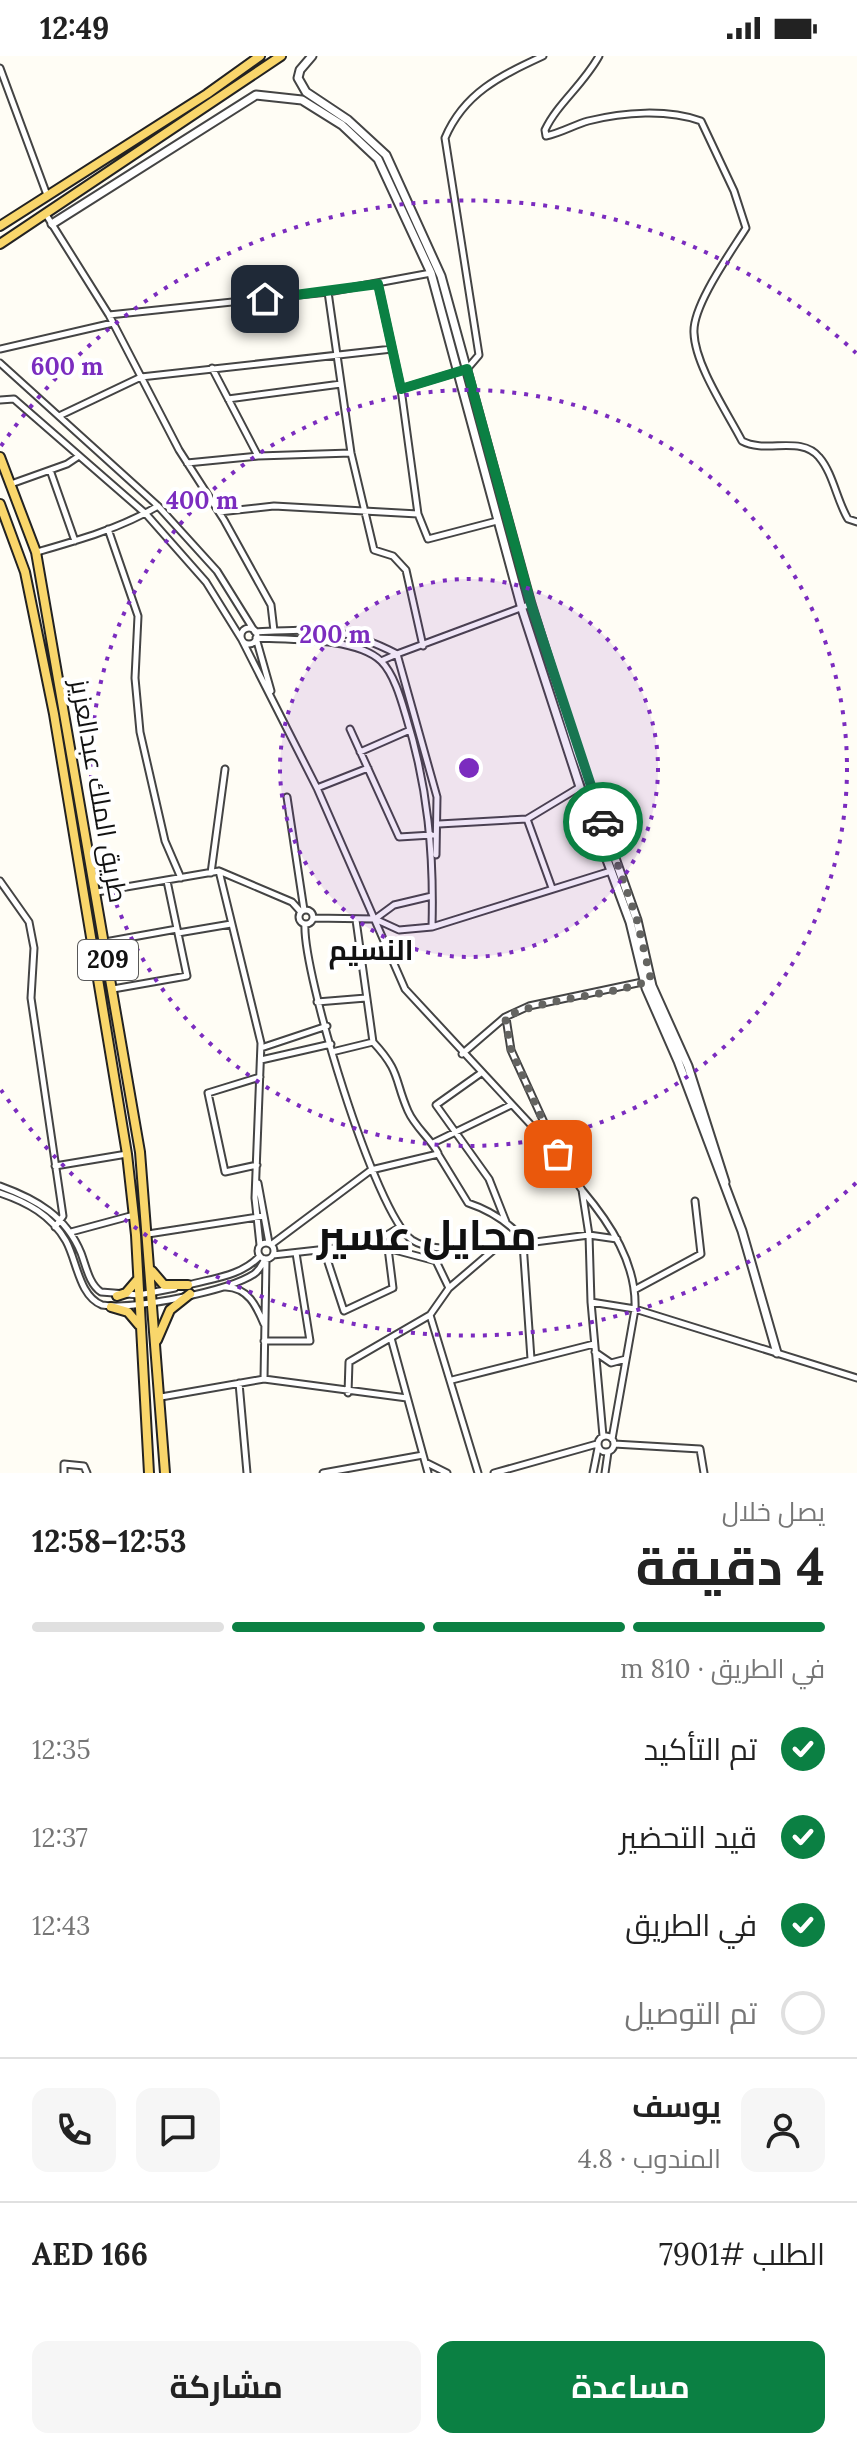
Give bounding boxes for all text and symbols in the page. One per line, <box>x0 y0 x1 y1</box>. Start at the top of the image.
text: 12:49 <box>40 9 109 47</box>
pin <box>231 265 299 333</box>
icon: home <box>243 277 287 321</box>
text: 600 m <box>31 351 103 382</box>
text: 400 m <box>166 485 238 516</box>
text: 200 m <box>299 619 371 650</box>
street label: طريق الملك عبدالعزيز <box>63 675 135 905</box>
centre of rings <box>455 754 483 782</box>
courier <box>563 782 643 862</box>
icon: car <box>581 800 625 844</box>
district label: النسيم <box>328 932 414 970</box>
road number: 209 <box>78 940 138 980</box>
pin <box>524 1120 592 1188</box>
icon: bag <box>536 1132 580 1176</box>
district label: محايل عسير <box>316 1208 537 1262</box>
text: يصل خلال <box>722 1495 825 1528</box>
text: 12:53–12:58 <box>32 1522 187 1560</box>
text: 4 دقيقة <box>636 1533 825 1599</box>
text: في الطريق · 810 m <box>620 1652 825 1685</box>
icon: check <box>781 1727 825 1771</box>
text: تم التأكيد <box>644 1730 757 1768</box>
text: 12:35 <box>32 1733 91 1766</box>
icon: check <box>781 1815 825 1859</box>
text: قيد التحضير <box>619 1818 757 1856</box>
text: 12:37 <box>32 1821 88 1854</box>
icon: check <box>781 1903 825 1947</box>
text: في الطريق <box>625 1906 757 1944</box>
text: 12:43 <box>32 1909 91 1942</box>
text: تم التوصيل <box>624 1994 757 2032</box>
text: يوسف <box>632 2087 721 2125</box>
button: phone <box>32 2088 116 2172</box>
button: chat <box>136 2088 220 2172</box>
button: person <box>741 2088 825 2172</box>
text: المندوب · 4.8 <box>578 2142 721 2175</box>
text: AED 166 <box>32 2235 148 2273</box>
text: الطلب #7901 <box>659 2235 825 2273</box>
button: مشاركة <box>32 2341 421 2433</box>
button: مساعدة <box>437 2341 825 2433</box>

